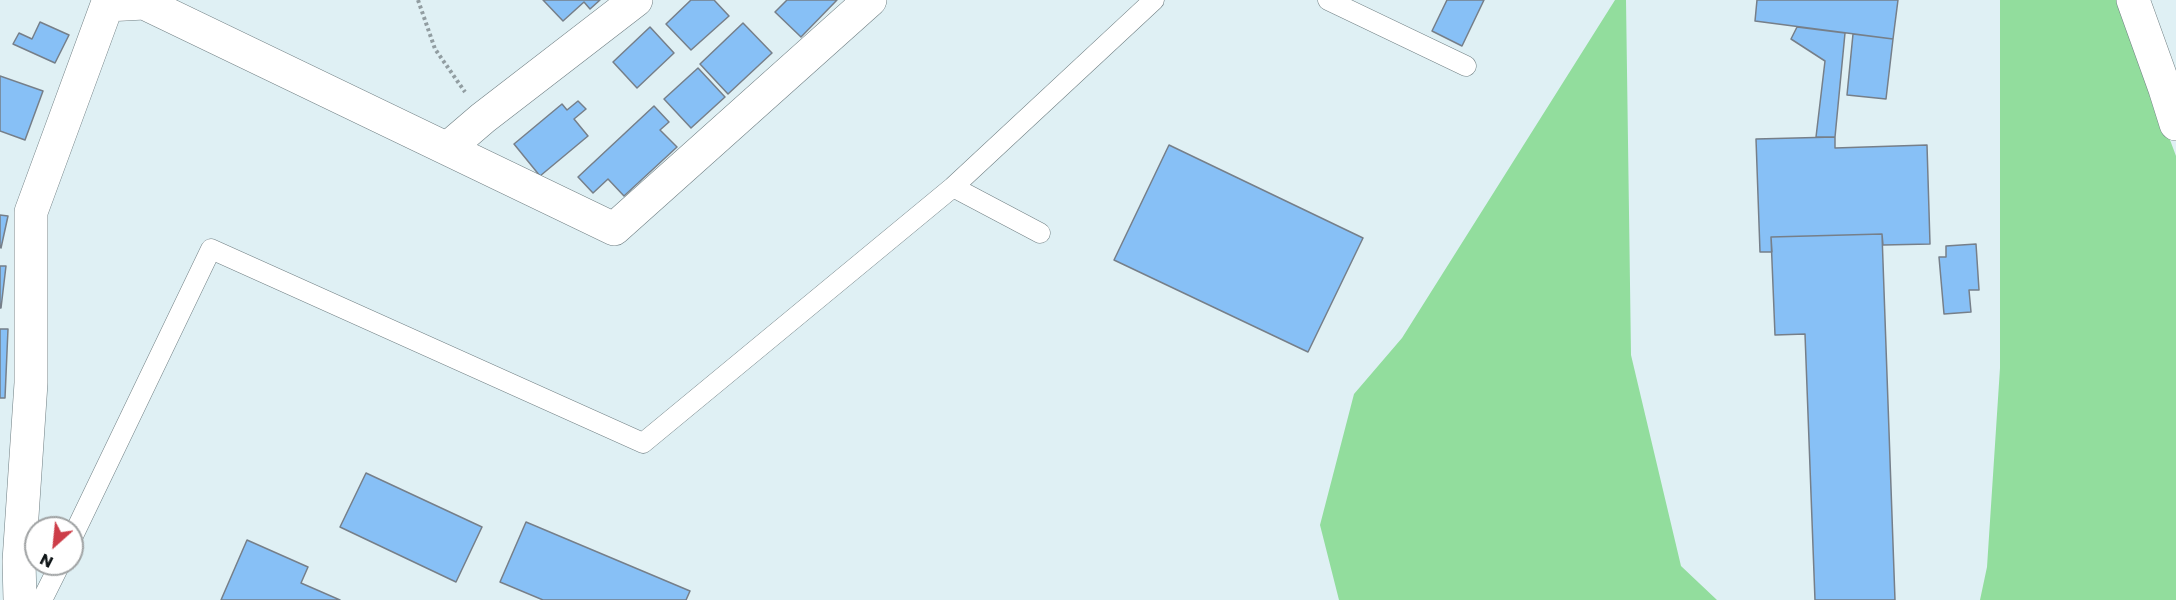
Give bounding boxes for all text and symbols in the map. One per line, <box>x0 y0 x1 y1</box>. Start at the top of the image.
north arrow <box>24 516 84 576</box>
text: N <box>36 548 57 574</box>

